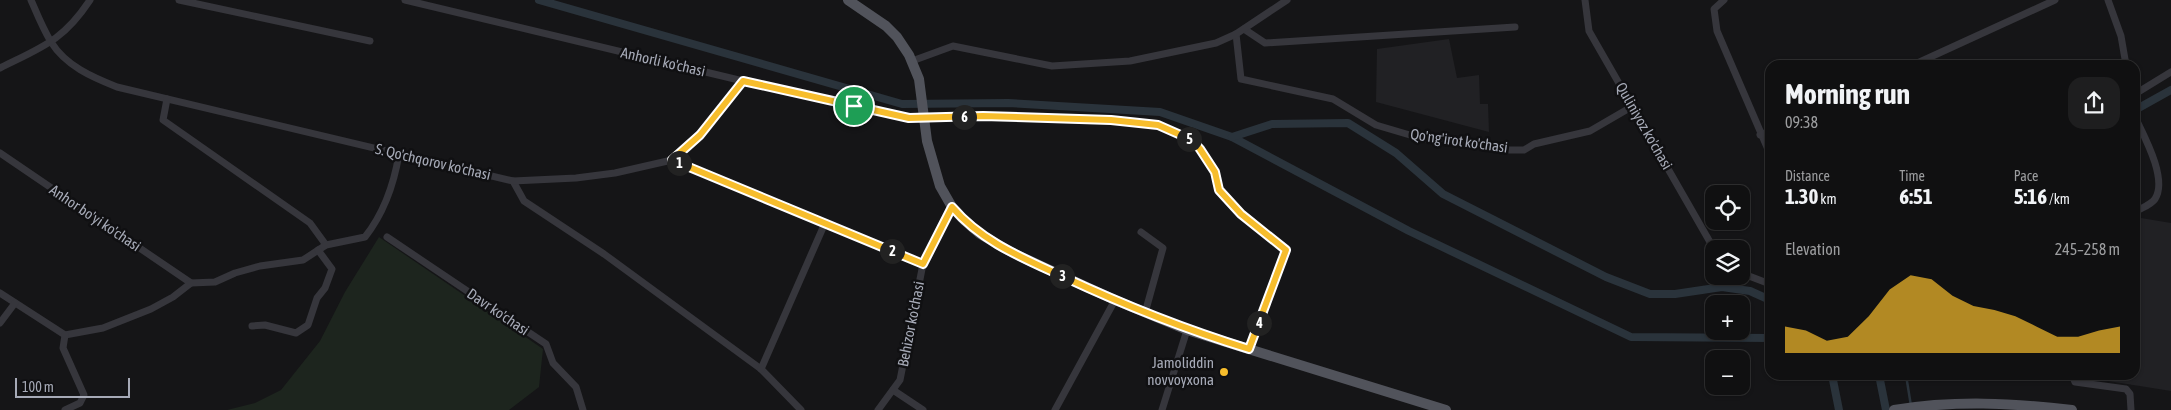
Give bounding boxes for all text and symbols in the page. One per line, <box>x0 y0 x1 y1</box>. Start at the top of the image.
street label: Anhorli ko'chasi <box>619 44 707 79</box>
button: share <box>2068 77 2120 129</box>
text: Morning run <box>1785 78 1910 110</box>
street label: Quliniyoz ko'chasi <box>1613 79 1676 172</box>
pin <box>833 85 875 127</box>
icon: arrive <box>840 92 868 120</box>
pin: 6 <box>952 104 976 130</box>
text: 6 <box>961 109 968 125</box>
text: 09:38 <box>1785 113 1818 131</box>
street label: Qo'ng'irot ko'chasi <box>1409 125 1509 156</box>
pin: 5 <box>1176 126 1202 152</box>
text: 5 <box>1186 131 1193 147</box>
street label: S. Qo'chqorov ko'chasi <box>374 140 492 183</box>
pin: 1 <box>666 150 692 176</box>
text: 1 <box>676 155 683 171</box>
text: Distance <box>1785 168 1830 184</box>
text: Time <box>1899 168 1925 184</box>
text: Pace <box>2014 168 2038 184</box>
street label: Anhor bo'yi ko'chasi <box>46 181 144 254</box>
text: 1.30 <box>1785 184 1818 208</box>
text: 6:51 <box>1899 184 1933 208</box>
text: 5:16 <box>2014 184 2047 208</box>
map controls <box>1705 185 1750 395</box>
button: locate <box>1705 185 1750 230</box>
text: km <box>1818 191 1837 207</box>
text: /km <box>2047 191 2070 207</box>
pin: 2 <box>880 238 904 264</box>
button: layers <box>1705 240 1750 285</box>
text: Elevation <box>1785 240 1840 258</box>
text: 245–258 m <box>2055 240 2120 258</box>
text: 2 <box>889 243 896 259</box>
pin: 3 <box>1050 264 1074 288</box>
text: 3 <box>1059 268 1066 284</box>
street label: Behizor ko'chasi <box>894 280 927 368</box>
street label: Davr ko'chasi <box>464 285 533 339</box>
button: + <box>1705 295 1750 340</box>
pin: 4 <box>1246 310 1272 336</box>
text: 4 <box>1256 315 1263 331</box>
button: − <box>1705 350 1750 395</box>
place label: Jamoliddin novvoyxona <box>1147 354 1214 388</box>
marker: Jamoliddin novvoyxona <box>1218 366 1230 378</box>
scale bar <box>15 375 130 398</box>
text: 100 m <box>22 379 54 395</box>

